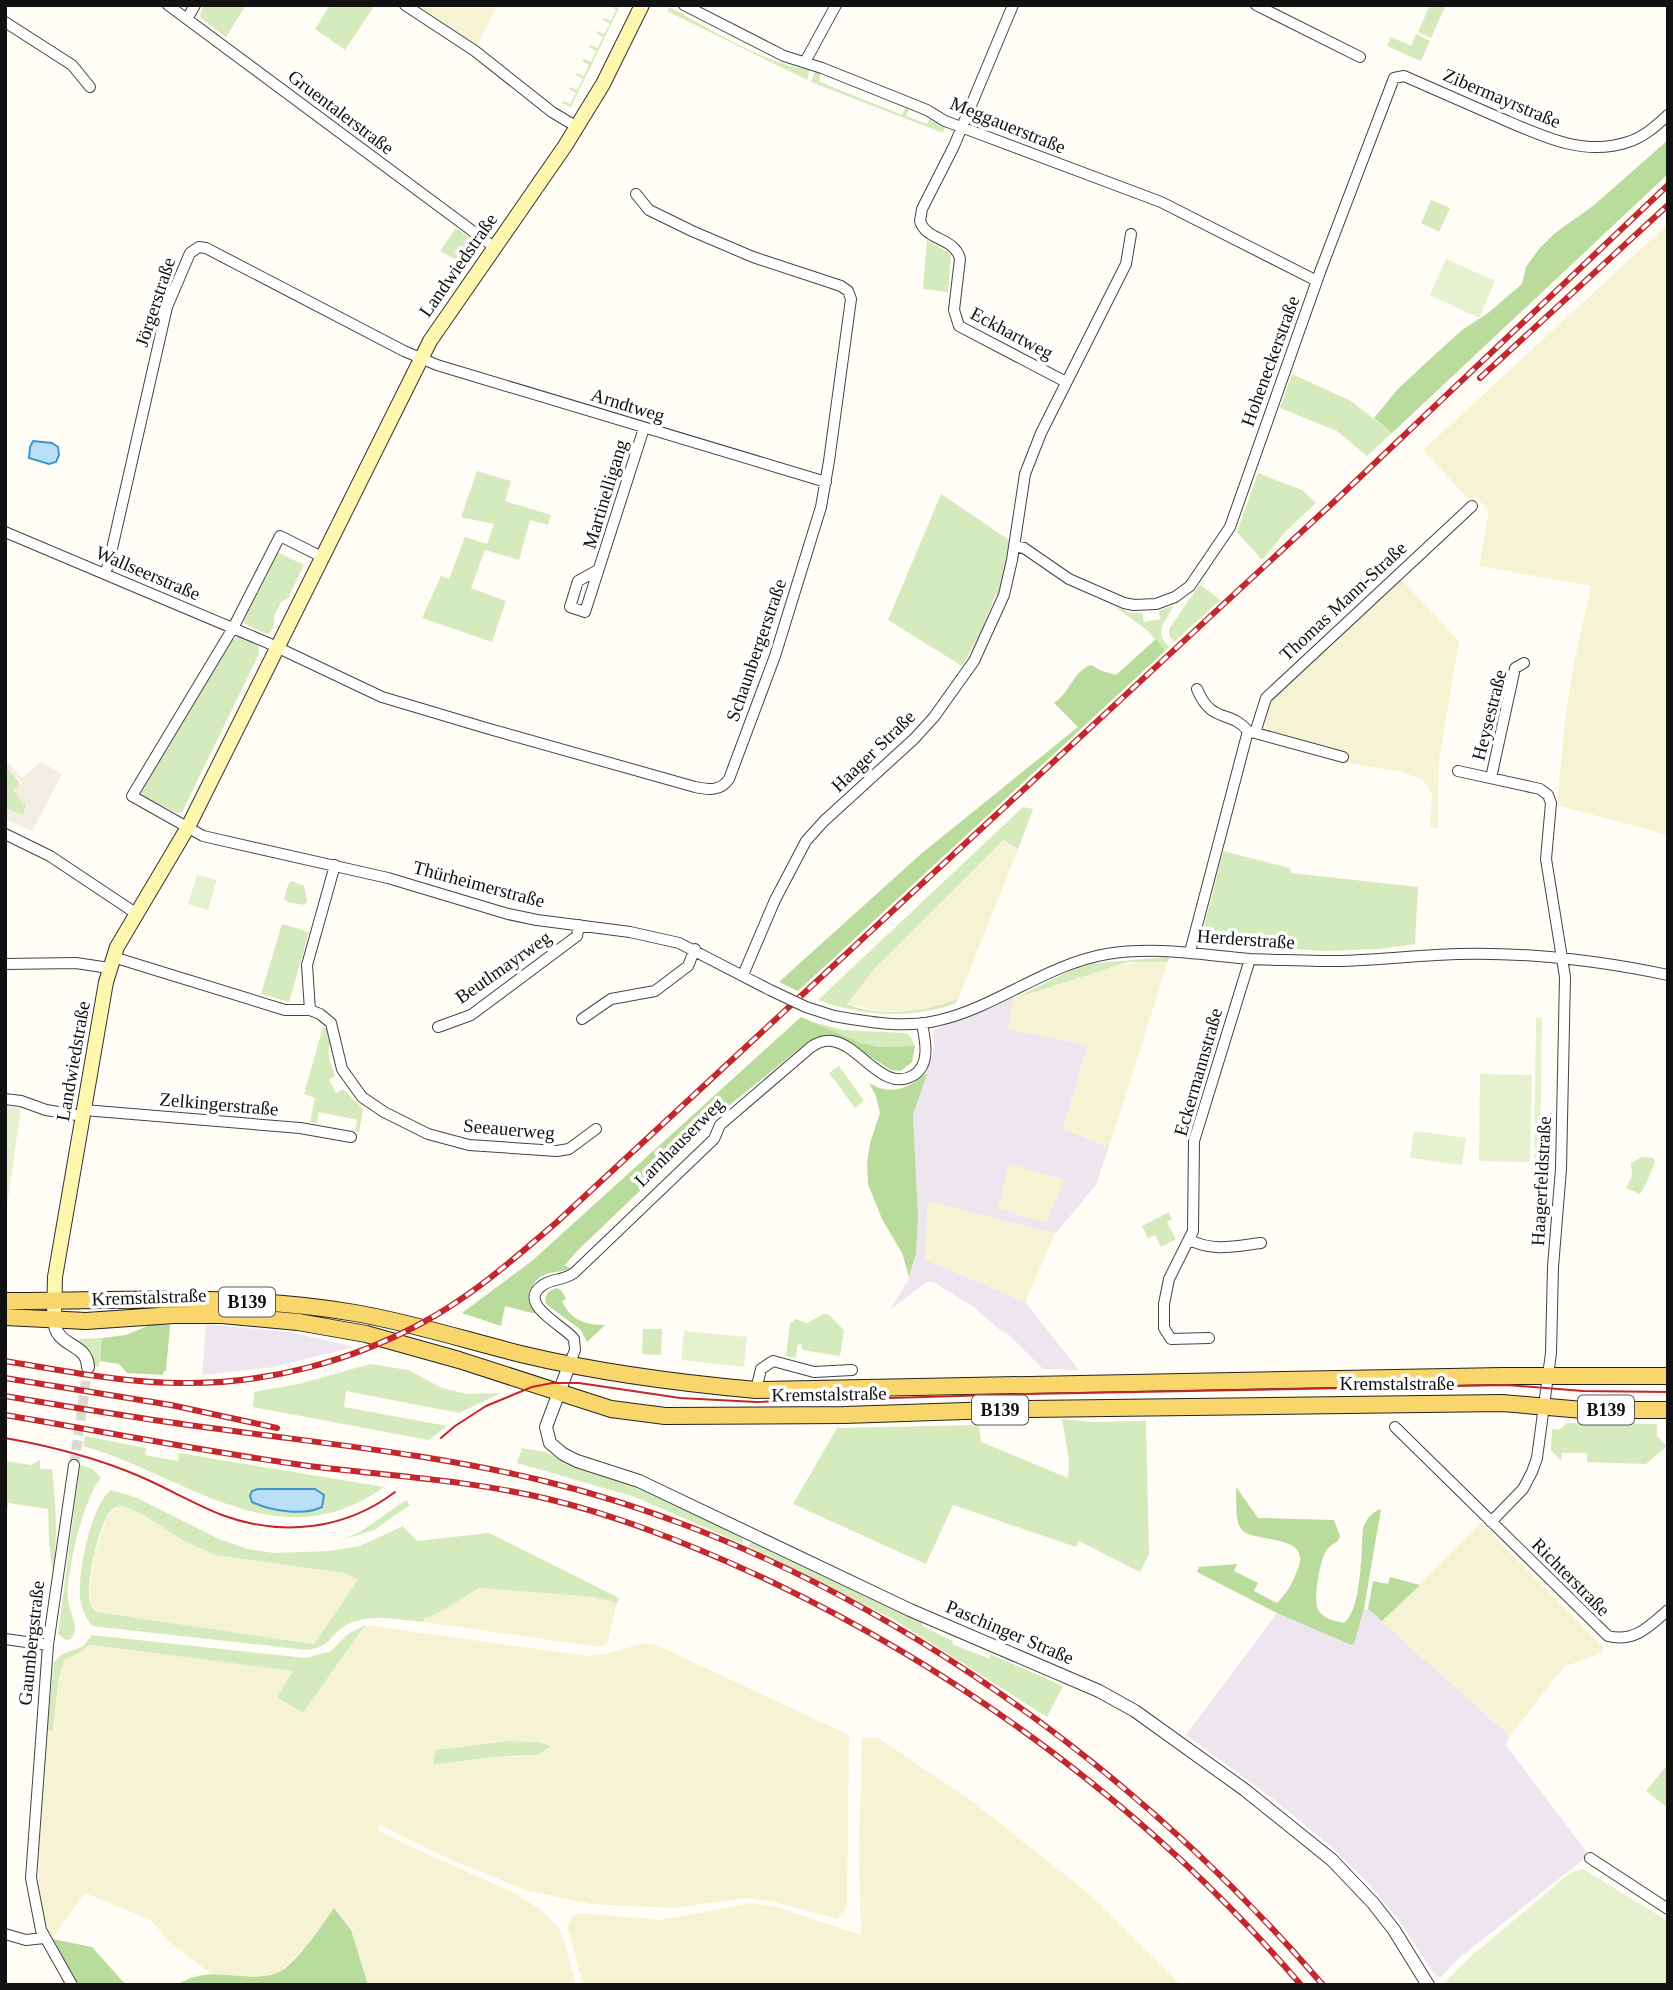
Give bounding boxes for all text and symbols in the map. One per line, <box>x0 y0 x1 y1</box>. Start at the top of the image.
street label: Zibermayrstraße <box>1440 64 1564 132</box>
street label: Gruentalerstraße <box>284 66 398 158</box>
street label: Meggauerstraße <box>947 92 1069 158</box>
street label: Landwiedstraße <box>415 209 501 321</box>
street label: Jörgerstraße <box>131 255 179 349</box>
street label: Hoheneckerstraße <box>1237 293 1303 429</box>
street label: Eckhartweg <box>967 302 1057 364</box>
street label: Arndtweg <box>589 384 668 426</box>
street label: Martinelligang <box>578 436 632 551</box>
street label: Thomas Mann-Straße <box>1275 537 1411 665</box>
street label: Wallseerstraße <box>93 542 203 604</box>
street label: Schaunbergerstraße <box>722 576 790 724</box>
street label: Heysestraße <box>1468 667 1510 763</box>
street label: Haager Straße <box>827 706 919 796</box>
street label: Thürheimerstraße <box>411 856 547 912</box>
street label: Herderstraße <box>1196 925 1296 953</box>
street label: Beutlmayrweg <box>451 926 555 1008</box>
street label: Landwiedstraße <box>52 999 94 1123</box>
street label: Eckermannstraße <box>1170 1006 1226 1138</box>
street label: Zelkingerstraße <box>159 1088 279 1120</box>
street label: Larnhauserweg <box>630 1093 728 1191</box>
street label: Seeauerweg <box>462 1115 556 1144</box>
street label: Haagerfeldstraße <box>1527 1116 1555 1246</box>
street label: Kremstalstraße <box>91 1284 207 1310</box>
road number: B139 <box>219 1288 275 1316</box>
street label: Kremstalstraße <box>1339 1373 1455 1394</box>
street label: Kremstalstraße <box>771 1382 887 1406</box>
road number: B139 <box>972 1395 1028 1424</box>
road number: B139 <box>1578 1395 1634 1424</box>
street label: Richterstraße <box>1528 1534 1614 1620</box>
street label: Gaumbergstraße <box>14 1580 48 1706</box>
street label: Paschinger Straße <box>943 1596 1077 1668</box>

